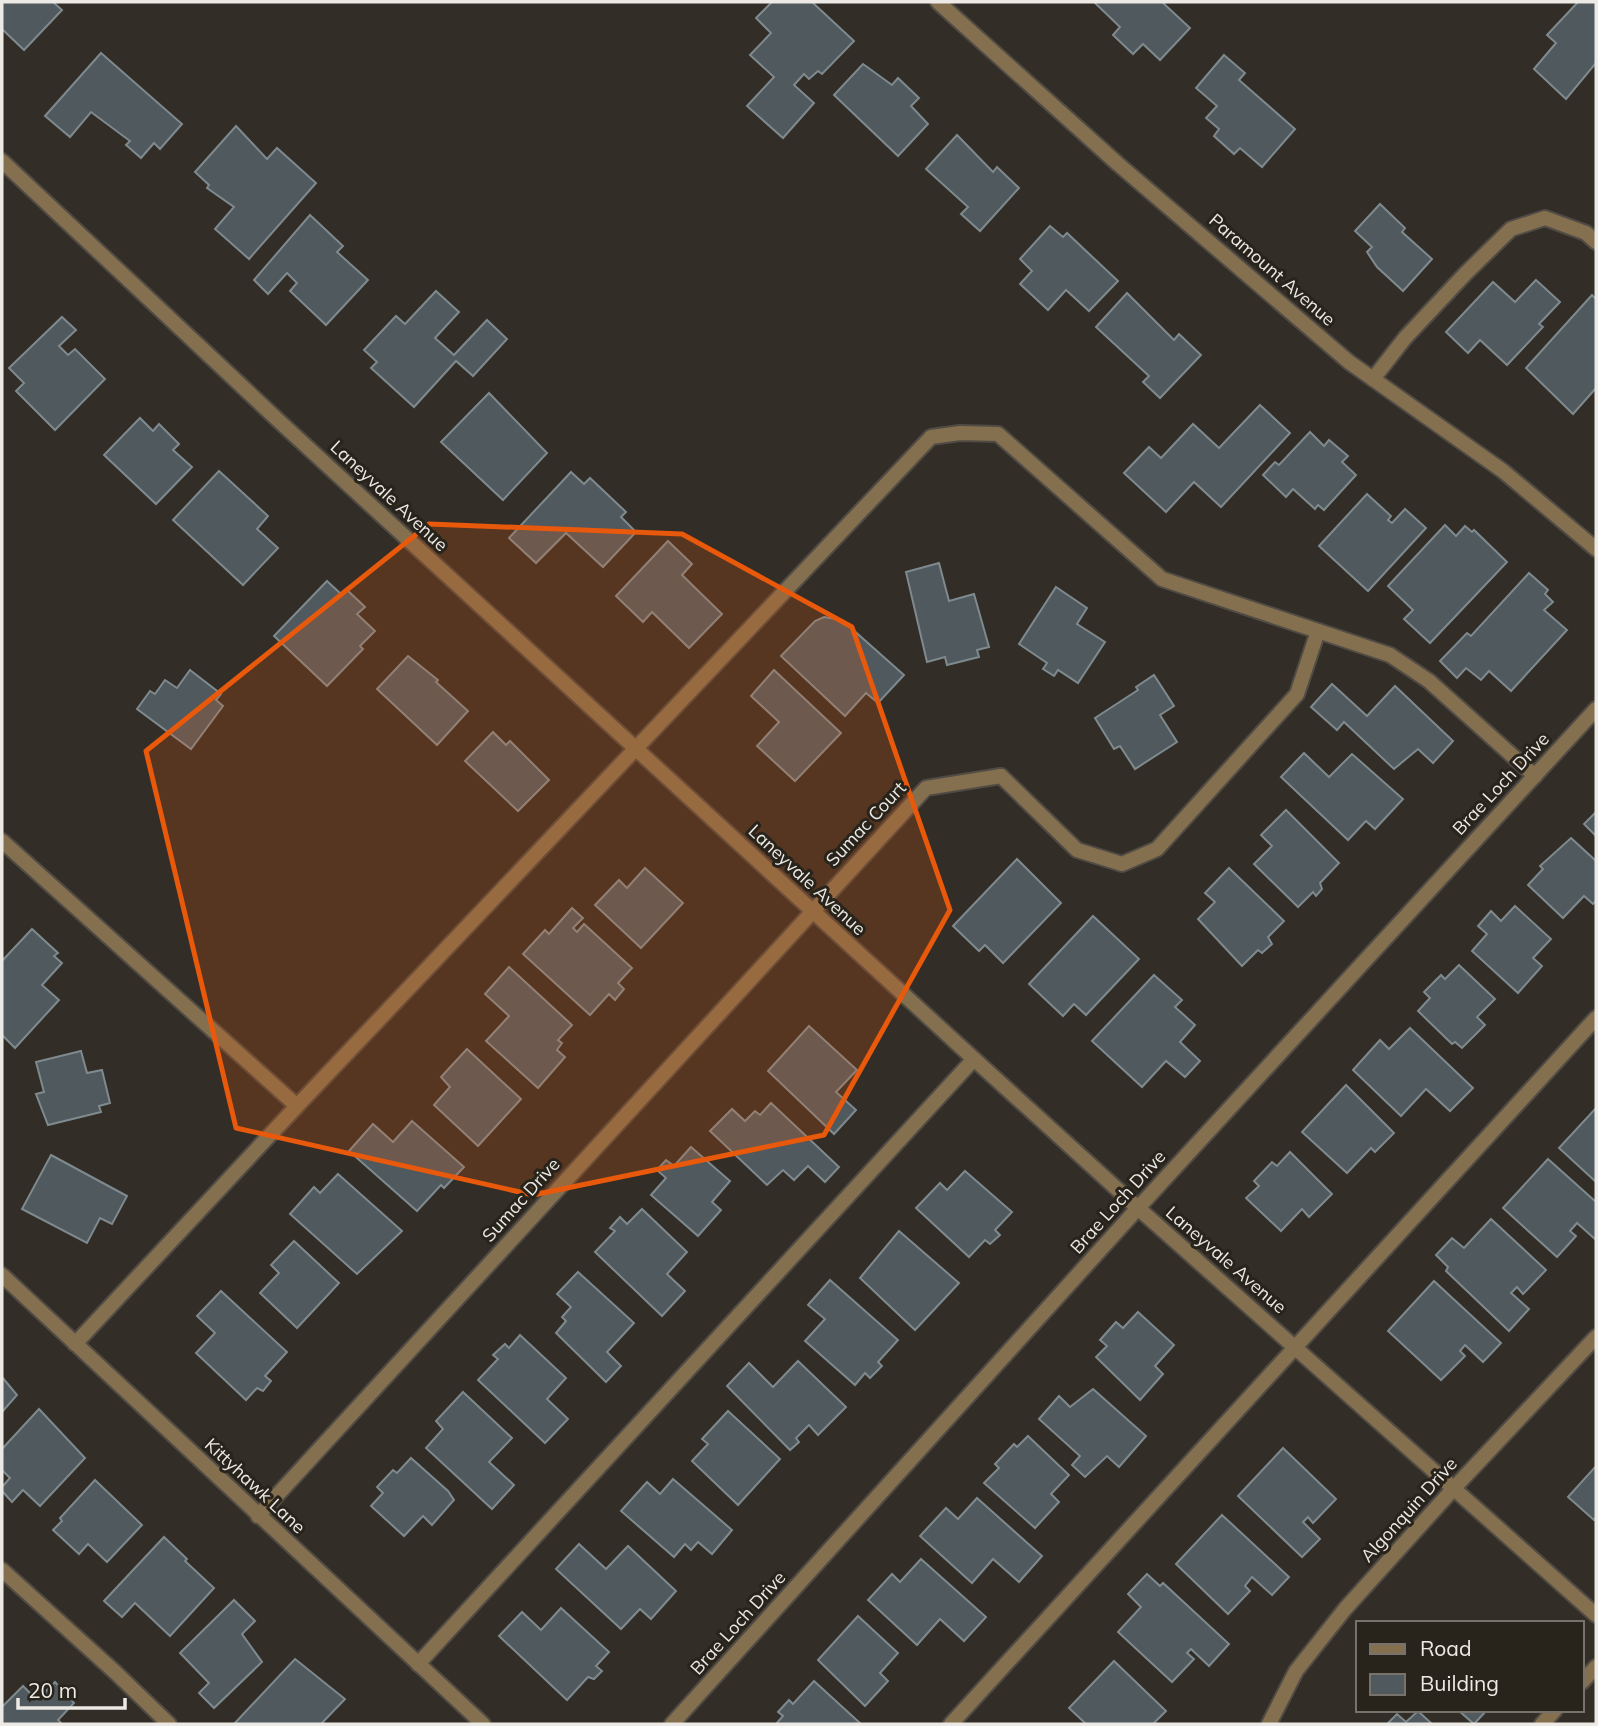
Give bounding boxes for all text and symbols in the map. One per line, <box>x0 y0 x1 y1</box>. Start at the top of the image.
street label: Paramount Avenue <box>1204 208 1340 331</box>
street label: Laneyvale Avenue <box>326 435 453 556</box>
street label: Brae Loch Drive <box>1447 728 1554 840</box>
street label: Sumac Court <box>821 777 911 871</box>
street label: Laneyvale Avenue <box>744 819 871 940</box>
street label: Brae Loch Drive <box>1065 1145 1170 1258</box>
street label: Sumac Drive <box>477 1153 564 1246</box>
street label: Laneyvale Avenue <box>1161 1201 1291 1318</box>
street label: Kittyhawk Lane <box>200 1433 311 1538</box>
street label: Algonquin Drive <box>1355 1452 1462 1567</box>
street label: Brae Loch Drive <box>685 1566 790 1679</box>
legend <box>1356 1621 1584 1712</box>
text: Road <box>1420 1635 1471 1661</box>
scale bar <box>18 1666 124 1710</box>
text: Building <box>1420 1670 1499 1696</box>
text: 20 m <box>28 1677 77 1703</box>

